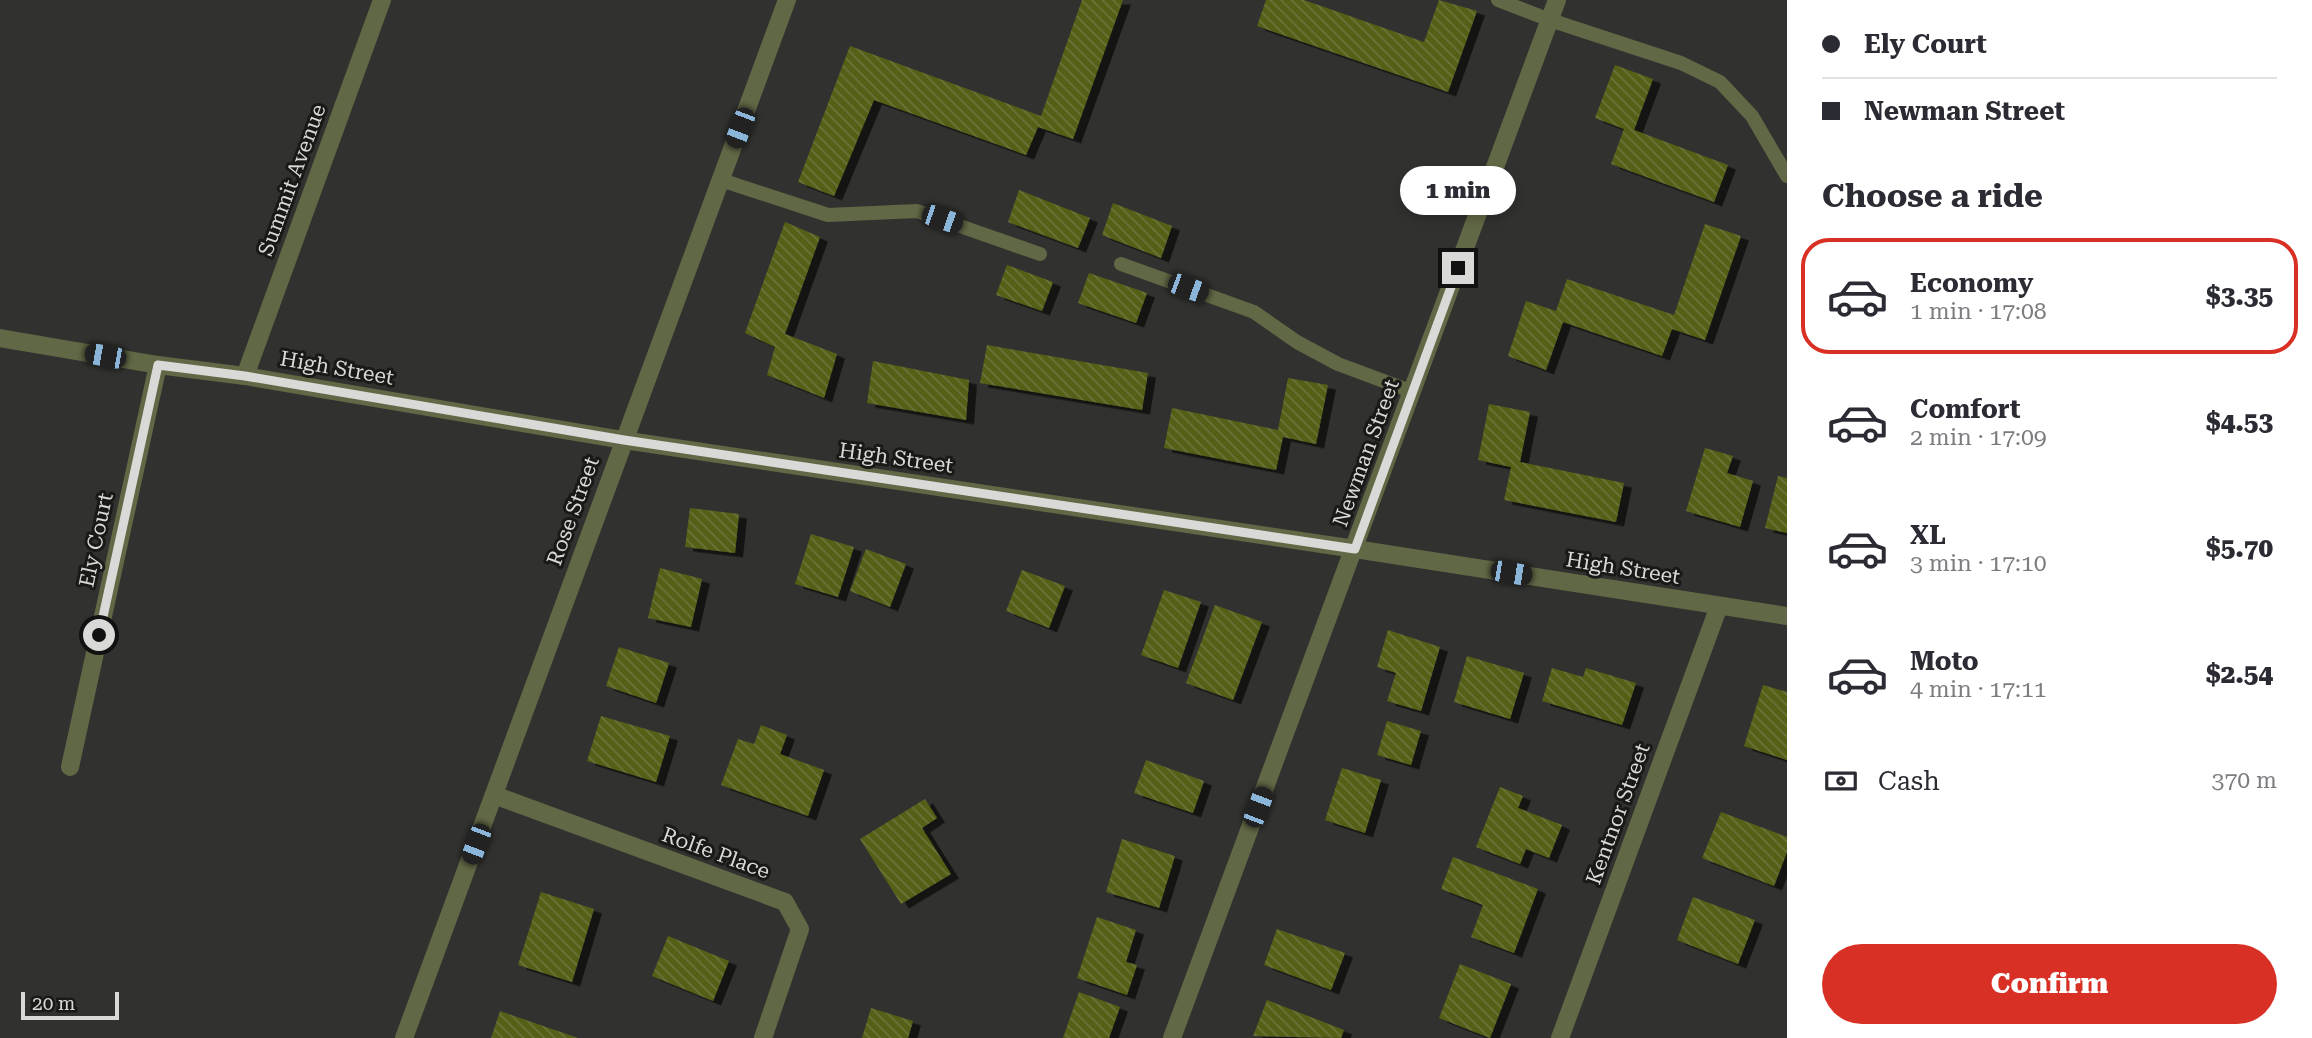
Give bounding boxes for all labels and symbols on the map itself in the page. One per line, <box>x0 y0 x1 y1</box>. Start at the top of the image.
street label: Summit Avenue <box>253 101 331 259</box>
car <box>723 105 758 151</box>
callout: 1 min <box>1400 166 1516 216</box>
car <box>919 202 966 236</box>
route end <box>1442 252 1474 284</box>
car <box>1165 271 1212 305</box>
car <box>83 342 128 370</box>
street label: High Street <box>278 346 396 390</box>
street label: Newman Street <box>1328 376 1404 530</box>
street label: High Street <box>837 438 955 478</box>
street label: Rose Street <box>542 453 604 569</box>
street label: Ely Court <box>74 491 118 589</box>
street label: High Street <box>1564 547 1682 589</box>
car <box>1489 559 1534 587</box>
route start <box>83 619 115 651</box>
street label: Kentnor Street <box>1581 740 1655 888</box>
car <box>1241 784 1276 830</box>
car <box>459 821 494 867</box>
street label: Rolfe Place <box>659 822 773 884</box>
scale bar <box>21 989 119 1021</box>

